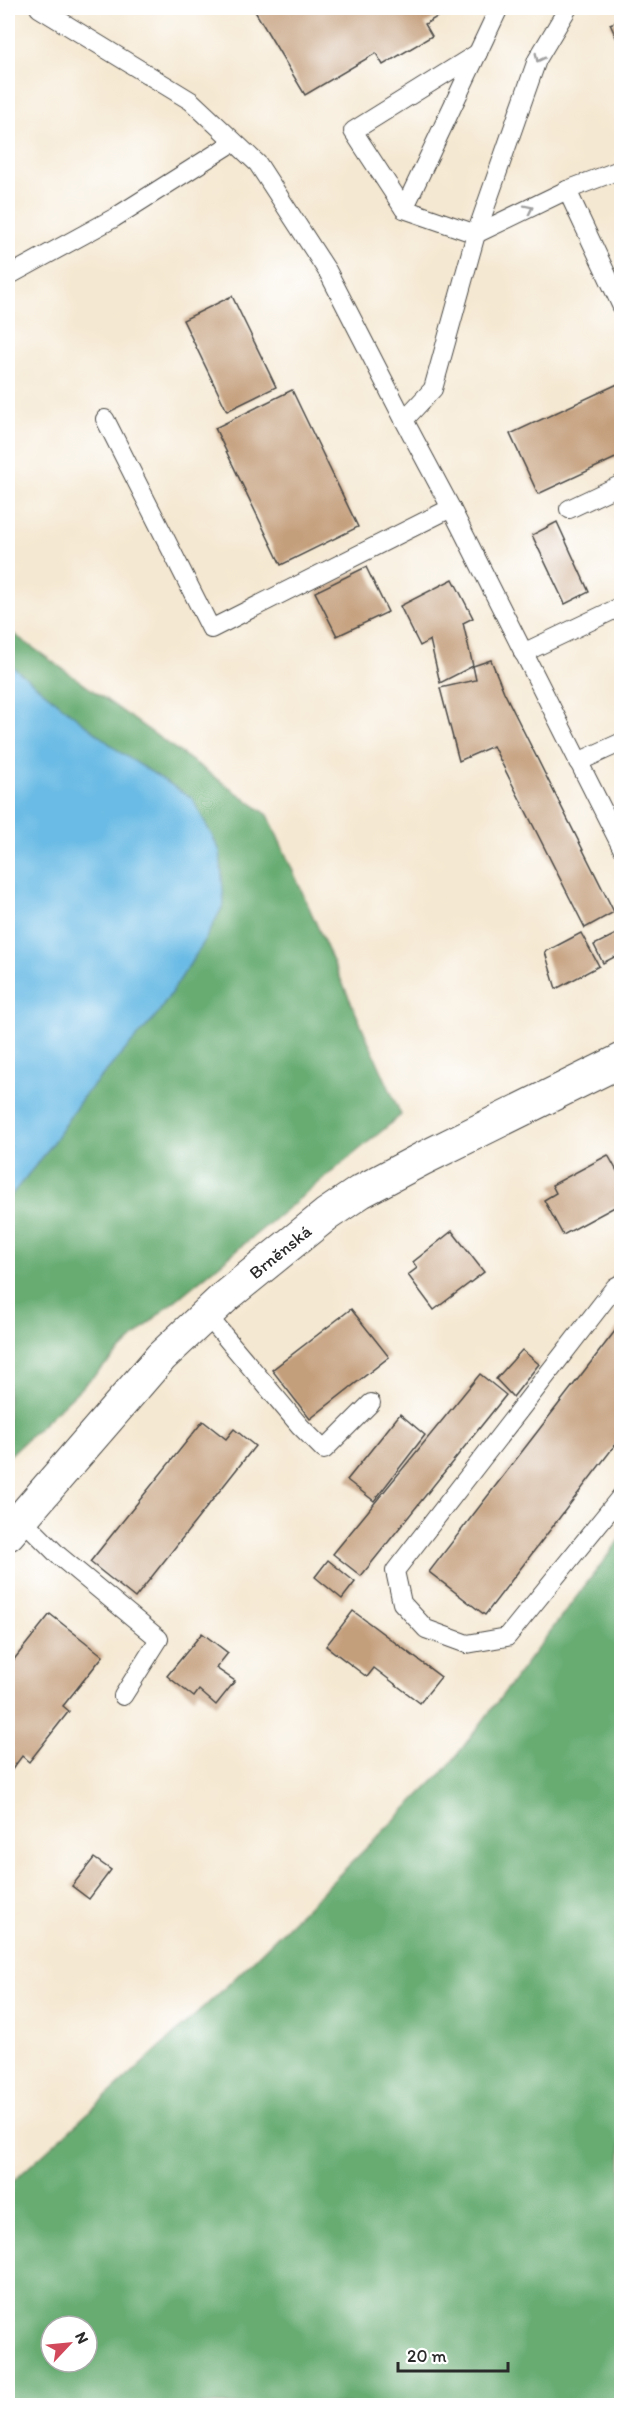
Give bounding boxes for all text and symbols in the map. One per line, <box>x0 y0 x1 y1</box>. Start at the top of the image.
one-way arrow <box>535 52 546 62</box>
one-way arrow <box>522 204 533 216</box>
street label: Brněnská <box>245 1220 316 1284</box>
north arrow <box>39 2314 99 2374</box>
text: N <box>71 2329 93 2347</box>
scale bar <box>398 2335 508 2373</box>
text: 20 m <box>407 2345 447 2367</box>

